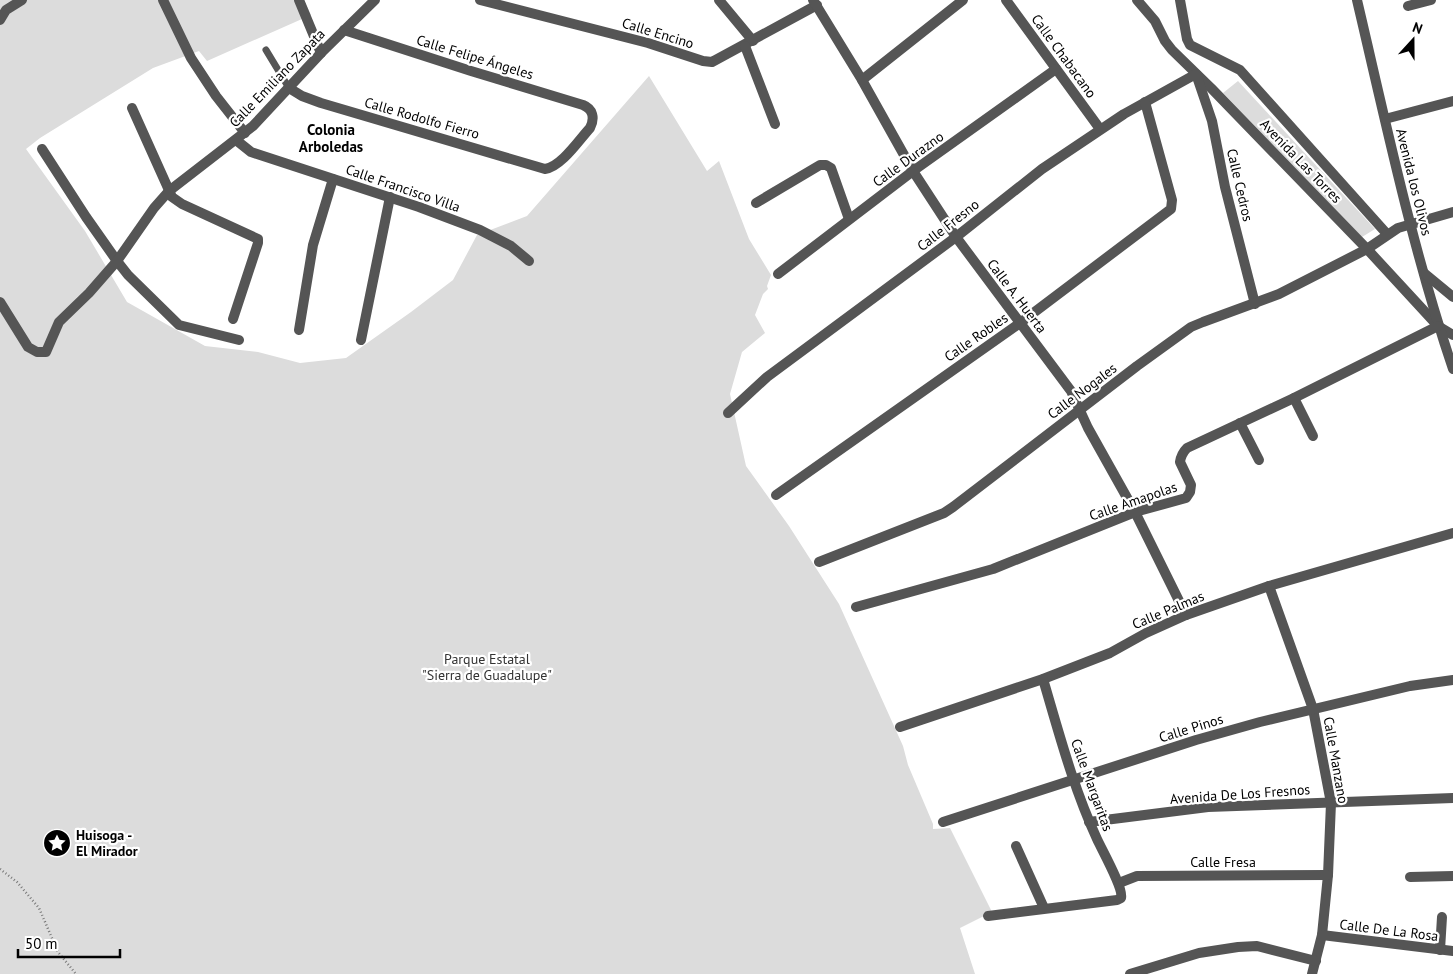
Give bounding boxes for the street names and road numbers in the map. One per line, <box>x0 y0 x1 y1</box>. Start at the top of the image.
street label: Calle Chabacano <box>1028 11 1100 101</box>
street label: Calle Encino <box>620 14 696 52</box>
street label: Calle Emiliano Zapata <box>225 25 329 131</box>
street label: Calle Felipe Ángeles <box>414 31 536 83</box>
street label: Calle Rodolfo Fierro <box>362 93 482 143</box>
street label: Avenida Las Torres <box>1256 115 1346 207</box>
street label: Calle Durazno <box>869 127 947 191</box>
street label: Avenida los Olivos <box>1392 127 1436 237</box>
street label: Calle Cedros <box>1223 147 1257 223</box>
street label: Calle Francisco Villa <box>343 160 463 216</box>
street label: Calle Fresno <box>913 195 983 255</box>
street label: Calle A. Huerta <box>983 255 1051 337</box>
street label: Calle Robles <box>941 308 1011 365</box>
street label: Calle Nogales <box>1044 359 1120 423</box>
street label: Calle Amapolas <box>1087 478 1179 524</box>
street label: Calle Palmas <box>1129 587 1207 633</box>
street label: Calle Pinos <box>1157 710 1225 746</box>
street label: Calle Manzano <box>1320 715 1352 805</box>
street label: Calle Margaritas <box>1067 736 1117 834</box>
street label: Avenida De Los Fresnos <box>1169 780 1311 808</box>
street label: Calle Fresa <box>1190 853 1256 871</box>
street label: Calle De La Rosa <box>1339 915 1439 945</box>

